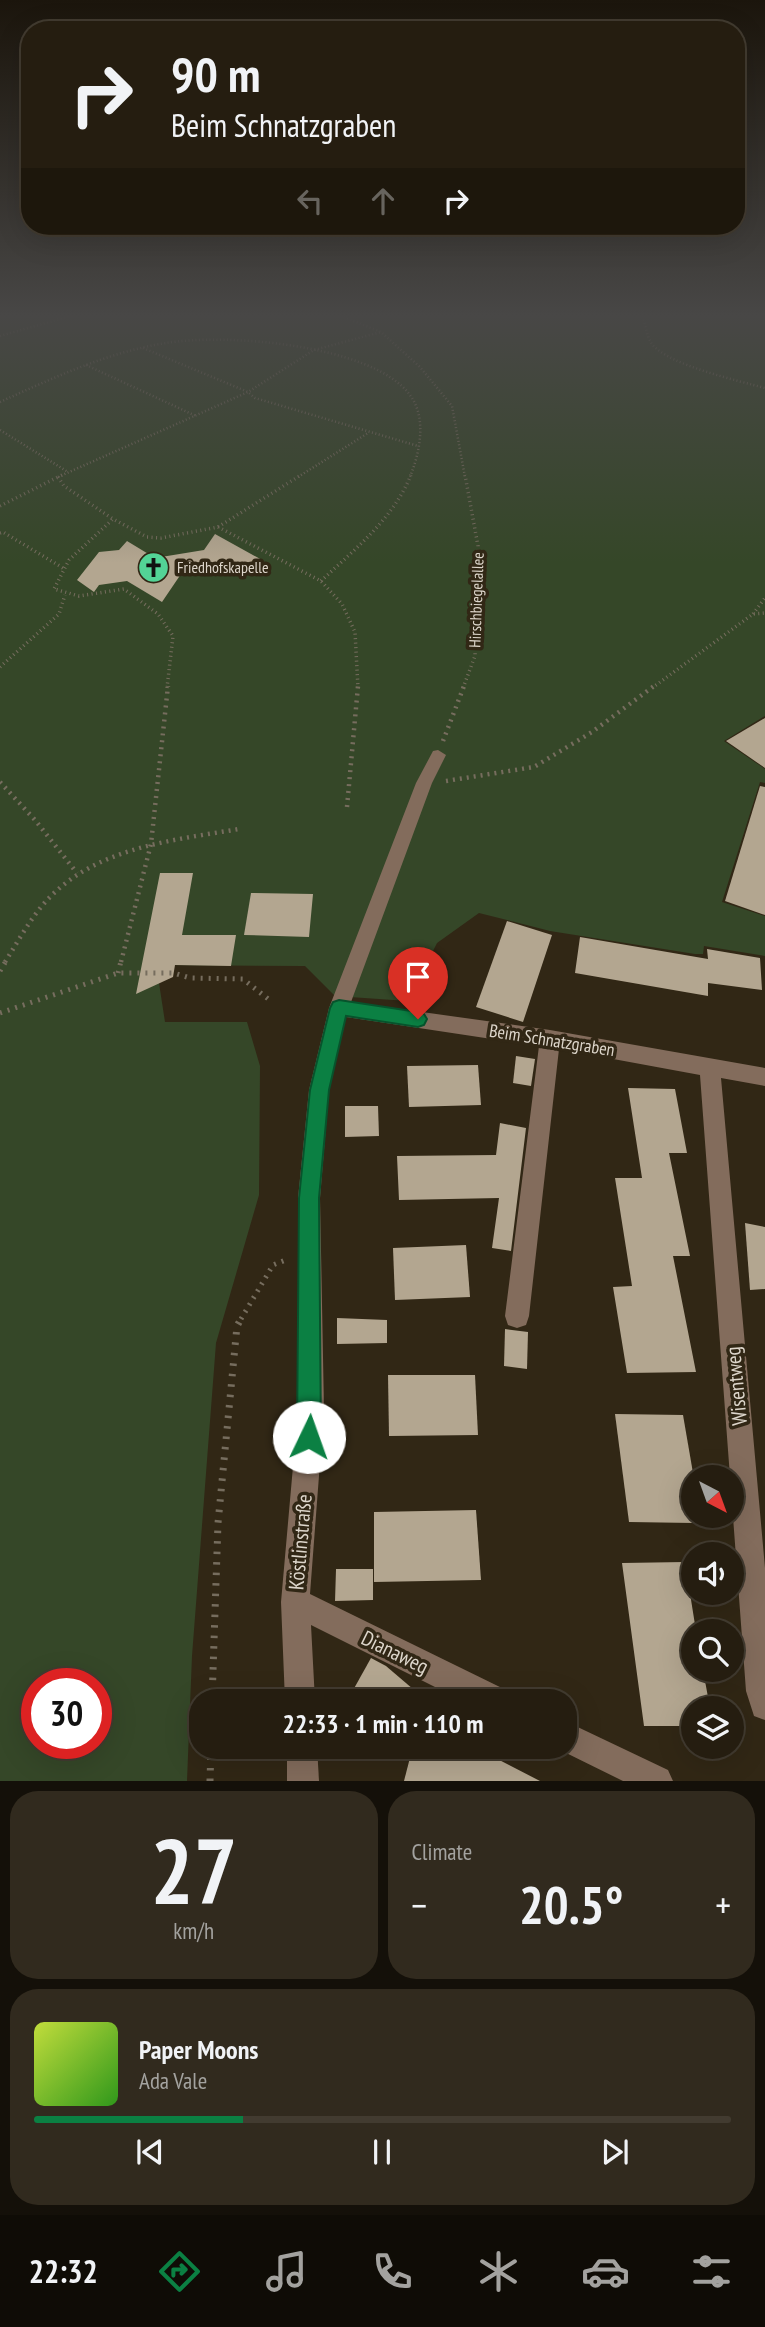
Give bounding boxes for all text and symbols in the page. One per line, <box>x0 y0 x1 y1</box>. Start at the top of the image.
text: 90 m <box>171 42 260 106</box>
icon: right <box>56 49 147 140</box>
text: Beim Schnatzgraben <box>171 104 396 146</box>
icon: left <box>291 182 329 220</box>
icon: ahead <box>364 182 402 220</box>
icon: right <box>437 182 475 220</box>
church icon: Friedhofskapelle <box>137 550 171 584</box>
street label: Hirschbiegelallee <box>464 552 488 648</box>
place label: Friedhofskapelle <box>177 557 269 577</box>
pin <box>388 947 448 1019</box>
icon: arrive <box>399 958 437 996</box>
street label: Beim Schnatzgraben <box>488 1019 616 1061</box>
street label: Wisentweg <box>719 1345 753 1427</box>
position arrow <box>272 1400 346 1474</box>
north arrow <box>681 1465 744 1528</box>
map controls <box>681 1465 744 1759</box>
street label: Köstlinstraße <box>282 1493 318 1591</box>
button: sound <box>681 1542 744 1605</box>
button: search <box>681 1619 744 1682</box>
street label: Dianaweg <box>357 1624 433 1680</box>
speed limit sign: 30 <box>21 1668 112 1759</box>
button: layers <box>681 1696 744 1759</box>
text: 22:33 · 1 min · 110 m <box>283 1707 483 1740</box>
text: 27 <box>150 1811 237 1929</box>
text: Climate <box>412 1837 472 1866</box>
text: 20.5° <box>519 1871 624 1938</box>
text: − <box>412 1880 427 1929</box>
text: + <box>715 1880 731 1929</box>
text: km/h <box>173 1916 214 1945</box>
text: Paper Moons <box>139 2033 258 2066</box>
text: Ada Vale <box>139 2066 207 2095</box>
icon: previous <box>131 2133 169 2171</box>
icon: pause <box>363 2133 401 2171</box>
icon: next <box>596 2133 634 2171</box>
icon: directions <box>155 2247 204 2296</box>
icon: music <box>262 2247 311 2296</box>
icon: phone <box>368 2247 417 2296</box>
icon: climate <box>474 2247 523 2296</box>
icon: car <box>581 2247 630 2296</box>
icon: filters <box>687 2247 736 2296</box>
text: 22:32 <box>29 2250 98 2292</box>

